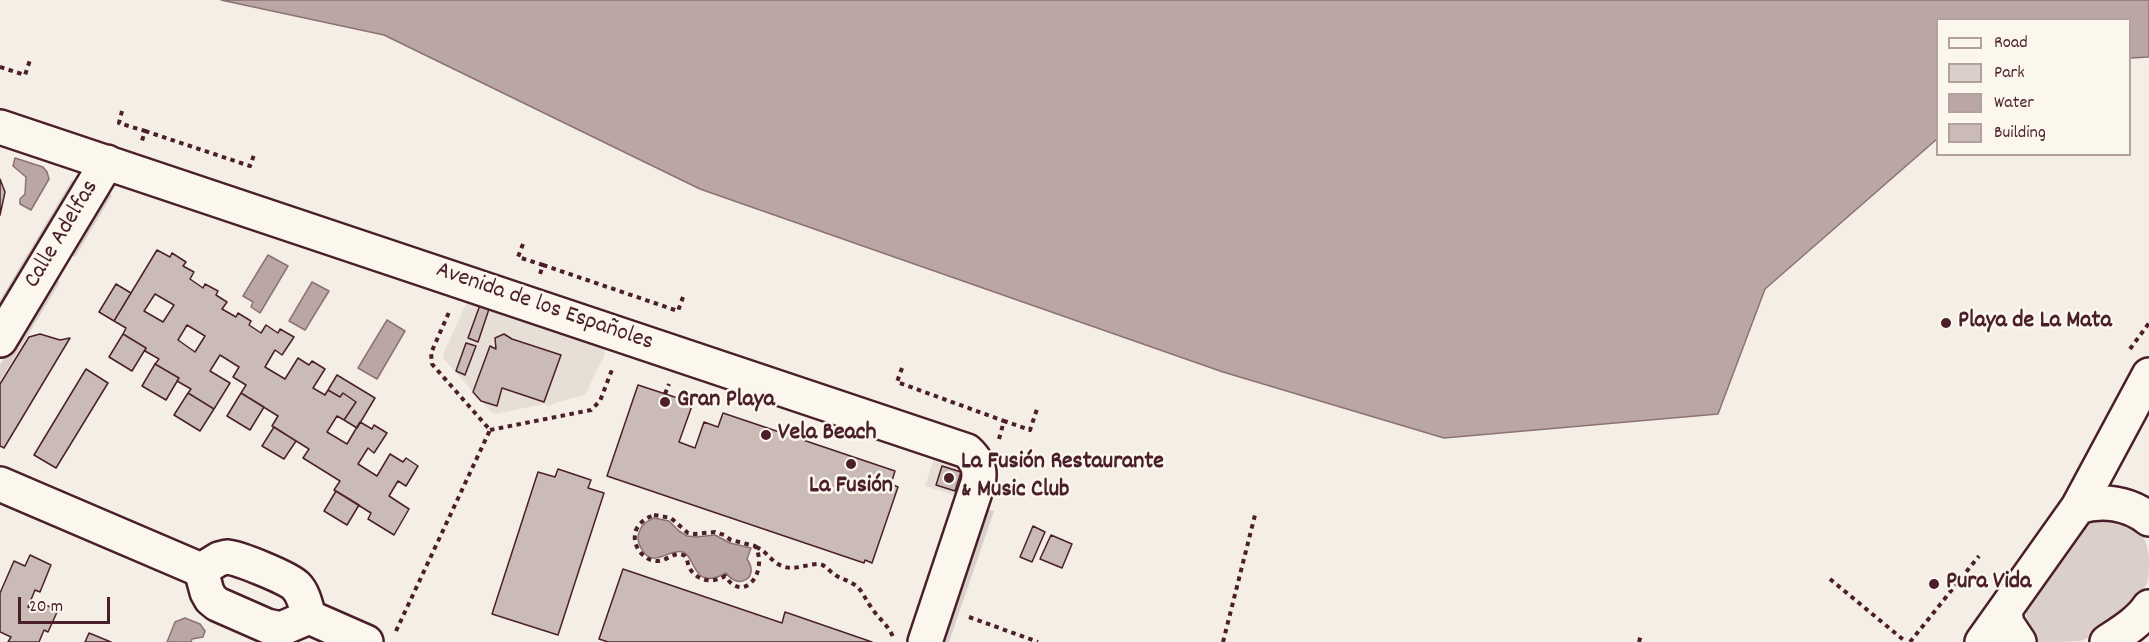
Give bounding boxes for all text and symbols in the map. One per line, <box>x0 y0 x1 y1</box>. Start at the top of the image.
legend <box>1936 18 2131 156</box>
text: Road <box>1994 31 2028 56</box>
text: Park <box>1994 61 2025 86</box>
text: Water <box>1994 91 2034 116</box>
text: Building <box>1994 121 2046 146</box>
street label: Calle Adelfas <box>19 176 107 294</box>
street label: Avenida de los Españoles <box>432 257 656 359</box>
place label: Playa de La Mata <box>1958 309 2112 337</box>
marker: Playa de La Mata <box>1939 316 1953 330</box>
place label: Gran Playa <box>677 388 775 416</box>
marker: Gran Playa <box>658 395 672 409</box>
place label: Vela Beach <box>778 421 876 449</box>
marker: Vela Beach <box>759 428 773 442</box>
place label: La Fusión Restaurante & Music Club <box>961 450 1164 506</box>
marker: La Fusión <box>844 457 858 471</box>
marker: La Fusión Restaurante & Music Club <box>942 471 956 485</box>
place label: La Fusión <box>809 474 893 502</box>
place label: Pura Vida <box>1946 570 2031 598</box>
marker: Pura Vida <box>1927 577 1941 591</box>
scale bar <box>21 585 112 623</box>
text: 20 m <box>29 595 63 620</box>

